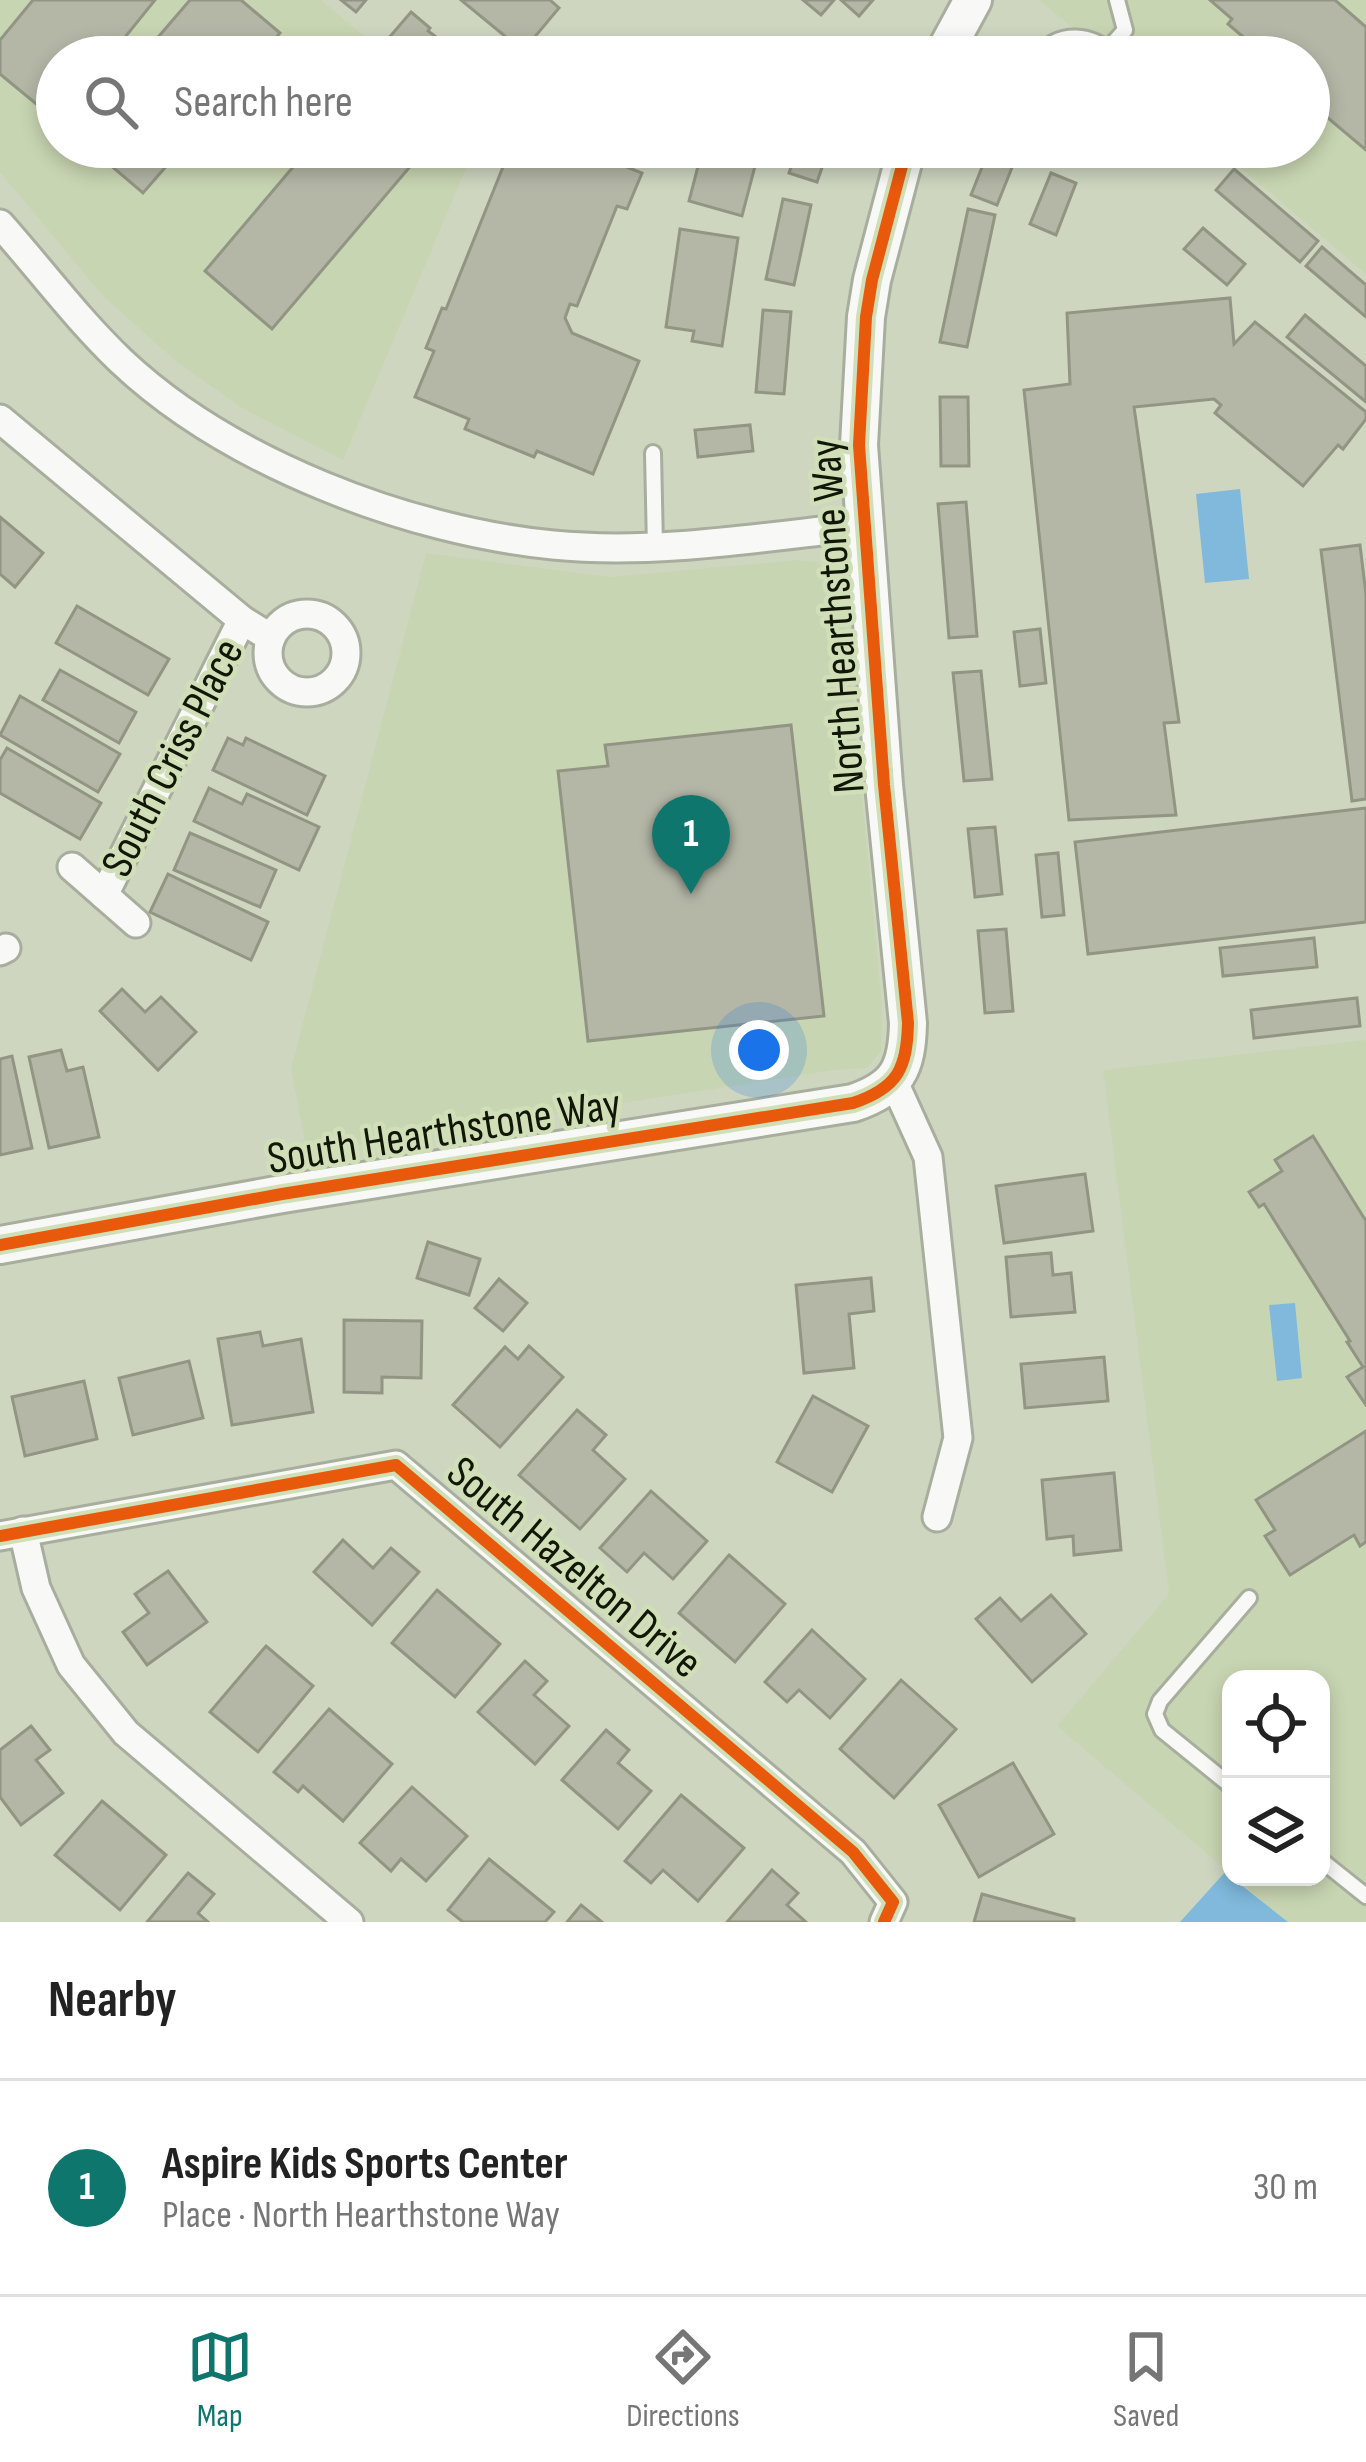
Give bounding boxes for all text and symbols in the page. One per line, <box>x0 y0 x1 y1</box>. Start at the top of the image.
search box <box>36 36 1330 168</box>
icon: search <box>78 69 144 135</box>
text: Search here <box>174 75 353 130</box>
street label: North Hearthstone Way <box>798 437 878 795</box>
street label: South Criss Place <box>90 630 256 886</box>
pin: 1 <box>652 795 730 894</box>
your location <box>729 1020 789 1080</box>
street label: South Hearthstone Way <box>264 1077 624 1187</box>
street label: South Hazelton Drive <box>435 1445 713 1691</box>
map controls <box>1222 1670 1330 1886</box>
button: locate <box>1222 1670 1330 1778</box>
button: layers <box>1222 1778 1330 1886</box>
text: Nearby <box>48 1970 177 2031</box>
text: Aspire Kids Sports Center <box>162 2137 568 2192</box>
text: 1 <box>79 2164 95 2211</box>
text: 30 m <box>1253 2164 1318 2211</box>
text: Place · North Hearthstone Way <box>162 2192 560 2239</box>
tab: Map <box>187 2324 253 2436</box>
tab: Directions <box>626 2324 740 2436</box>
tab: Saved <box>1113 2324 1179 2436</box>

